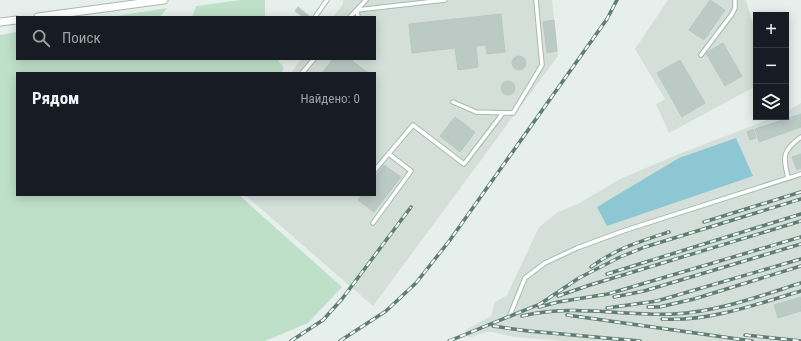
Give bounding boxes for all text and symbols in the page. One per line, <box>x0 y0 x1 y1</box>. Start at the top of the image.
map controls <box>753 12 789 120</box>
button: + <box>753 12 789 48</box>
search box <box>16 16 376 60</box>
icon: search <box>30 27 52 49</box>
text: Поиск <box>62 29 101 47</box>
button: − <box>753 48 789 84</box>
button: layers <box>753 84 789 120</box>
text: Рядом <box>32 88 79 108</box>
text: Найдено: 0 <box>300 91 360 106</box>

